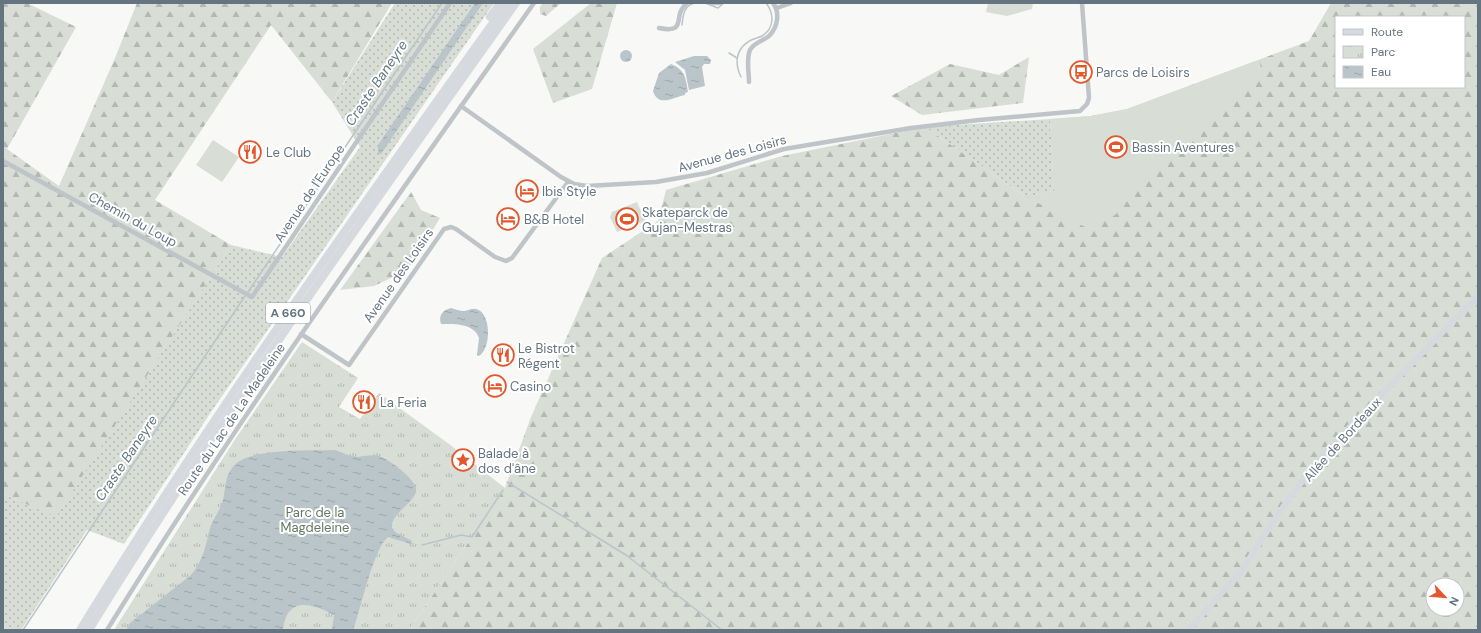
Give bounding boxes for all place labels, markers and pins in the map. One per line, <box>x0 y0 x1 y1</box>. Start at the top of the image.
bus stop icon: Parcs de Loisirs <box>1068 59 1094 85</box>
place label: Parcs de Loisirs <box>1096 64 1190 81</box>
sports icon: Bassin Aventures <box>1103 134 1129 160</box>
restaurant icon: Le Club <box>237 139 263 165</box>
place label: Bassin Aventures <box>1132 139 1234 156</box>
place label: Le Club <box>266 144 311 161</box>
hotel icon: Ibis Style <box>514 178 540 204</box>
place label: Ibis Style <box>542 183 596 200</box>
place label: Skateparck de Gujan-Mestras <box>642 204 732 236</box>
hotel icon: B&B Hotel <box>495 206 521 232</box>
sports icon: Skateparck de Gujan-Mestras <box>614 206 640 232</box>
place label: B&B Hotel <box>524 211 584 228</box>
place label: Le Bistrot Régent <box>518 340 575 372</box>
restaurant icon: Le Bistrot Régent <box>490 342 516 368</box>
hotel icon: Casino <box>482 373 508 399</box>
place label: Casino <box>510 378 552 395</box>
restaurant icon: La Feria <box>351 389 377 415</box>
place label: La Feria <box>380 394 426 411</box>
place label: Balade à dos d'âne <box>478 445 536 477</box>
place icon: Balade à dos d'âne <box>450 447 476 473</box>

